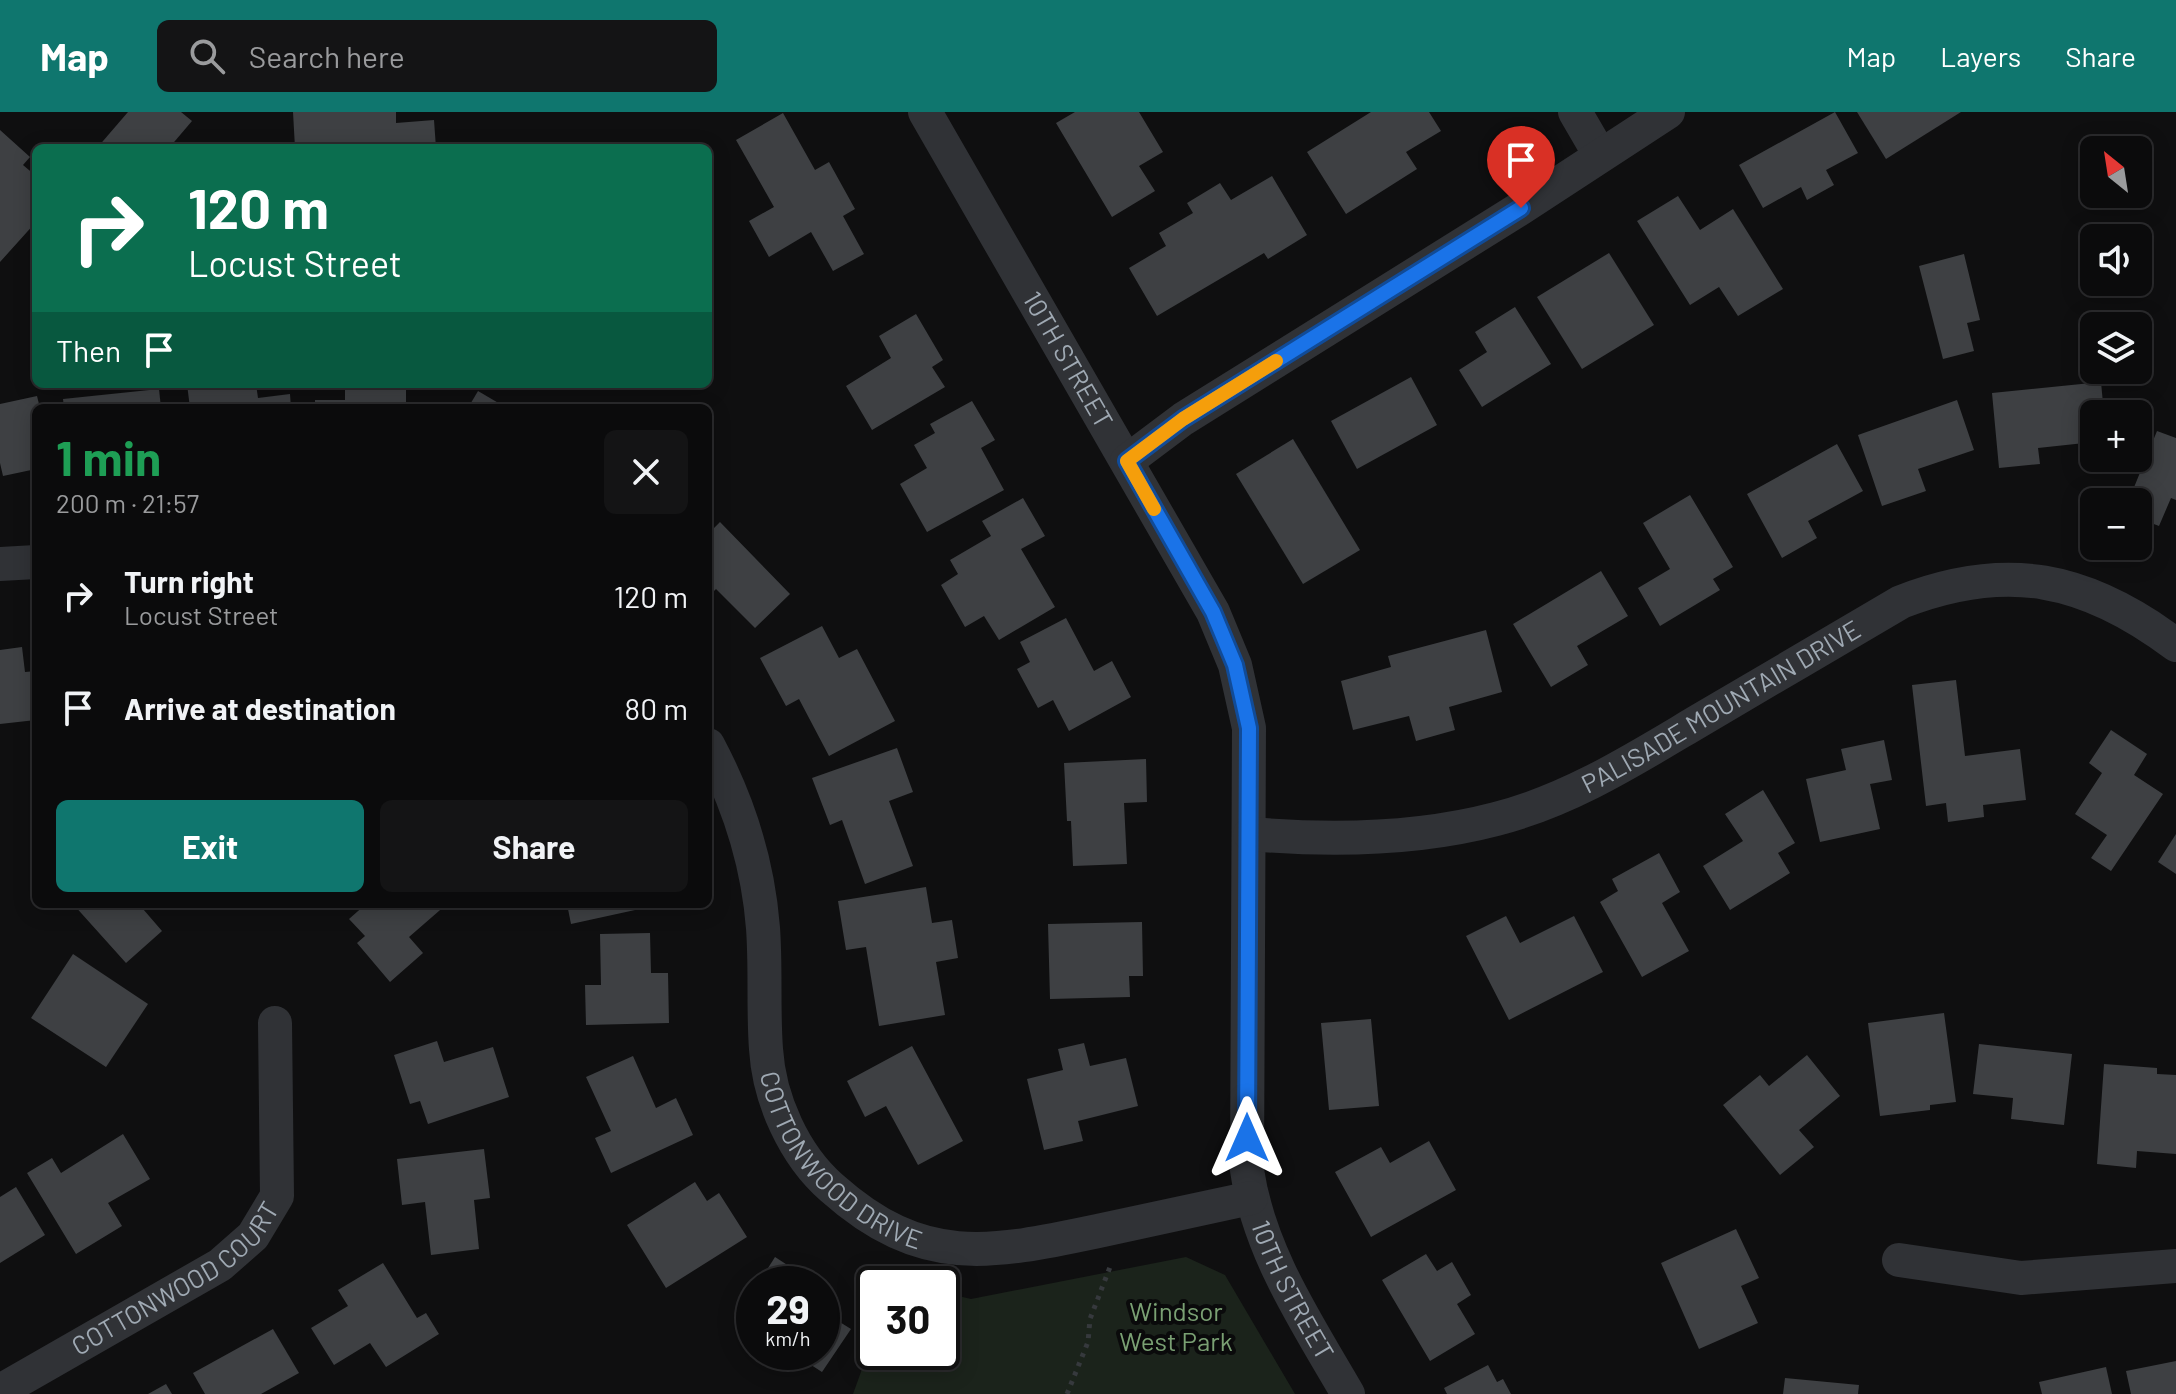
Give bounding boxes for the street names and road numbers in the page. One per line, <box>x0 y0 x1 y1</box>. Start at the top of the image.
street label: 10TH STREET <box>1018 285 1121 433</box>
street label: PALISADE MOUNTAIN DRIVE <box>1576 612 1865 799</box>
street label: COTTONWOOD DRIVE <box>755 1068 927 1255</box>
street label: COTTONWOOD COURT <box>66 1195 284 1361</box>
street label: 10TH STREET <box>1246 1216 1341 1365</box>

